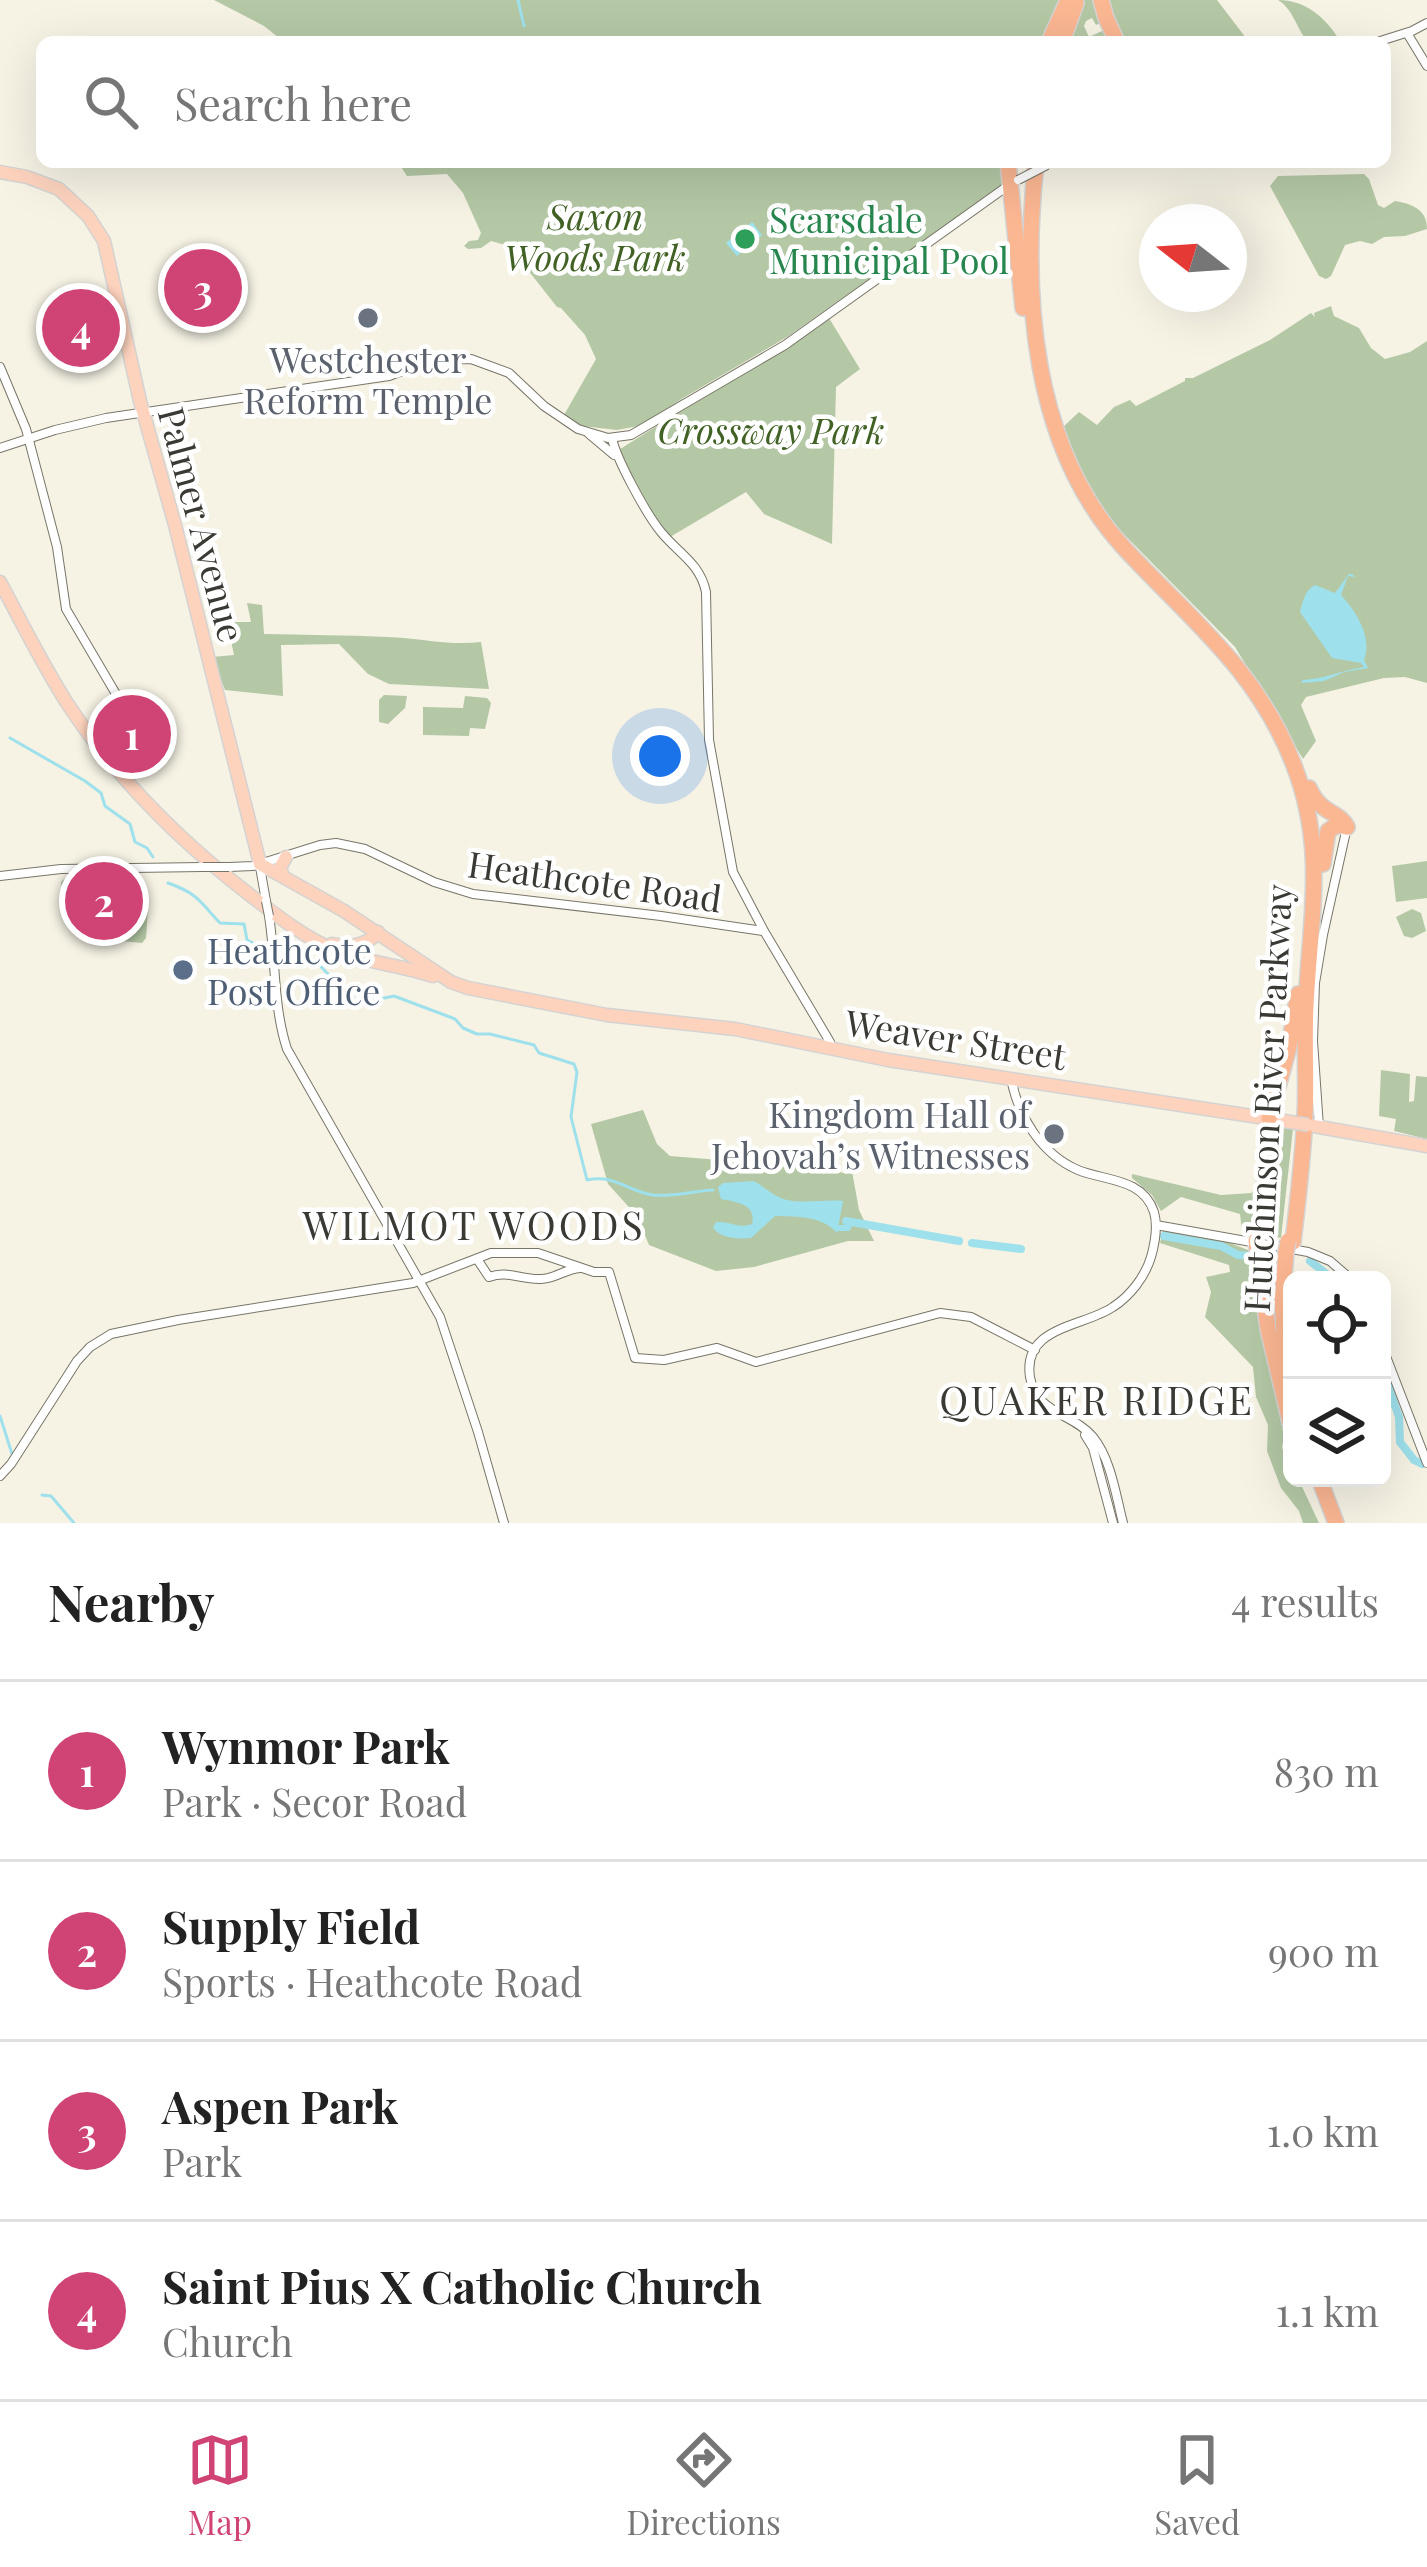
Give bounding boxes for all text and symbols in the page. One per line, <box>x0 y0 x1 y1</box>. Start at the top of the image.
search box <box>36 36 1391 168</box>
icon: search <box>78 69 144 135</box>
text: Search here <box>174 72 412 132</box>
park label: Saxon Woods Park <box>504 191 686 280</box>
place label: Scarsdale Municipal Pool <box>769 194 1009 283</box>
north arrow <box>1139 204 1247 312</box>
marker: Scarsdale Municipal Pool <box>732 226 758 252</box>
pin: 3 <box>164 243 242 333</box>
pin: 4 <box>42 283 120 373</box>
marker: Westchester Reform Temple <box>355 305 381 331</box>
place label: Westchester Reform Temple <box>244 334 492 423</box>
street label: Palmer Avenue <box>149 401 257 647</box>
park label: Crossway Park <box>657 405 885 453</box>
pin: 1 <box>93 689 171 779</box>
your location <box>630 726 690 786</box>
street label: Heathcote Road <box>465 838 725 922</box>
pin: 2 <box>65 856 143 946</box>
street label: Hutchinson River Parkway <box>1231 883 1301 1313</box>
place label: Heathcote Post Office <box>207 925 381 1014</box>
marker: Heathcote Post Office <box>170 957 196 983</box>
street label: Weaver Street <box>841 997 1071 1079</box>
place label: Kingdom Hall of Jehovah’s Witnesses <box>710 1089 1033 1178</box>
marker: Kingdom Hall of Jehovah’s Witnesses <box>1041 1121 1067 1147</box>
district label: WILMOT WOODS <box>301 1198 646 1250</box>
map controls <box>1283 1271 1391 1487</box>
button: locate <box>1283 1271 1391 1379</box>
district label: QUAKER RIDGE <box>939 1373 1255 1425</box>
button: layers <box>1283 1379 1391 1487</box>
text: Nearby <box>48 1567 214 1635</box>
text: 4 results <box>1231 1575 1379 1627</box>
text: Wynmor Park <box>162 1715 450 1775</box>
text: 1 <box>80 1745 94 1797</box>
text: 830 m <box>1274 1745 1379 1797</box>
text: Park · Secor Road <box>162 1775 467 1827</box>
text: Supply Field <box>162 1895 420 1955</box>
text: 2 <box>77 1925 97 1977</box>
text: 900 m <box>1268 1925 1379 1977</box>
text: Sports · Heathcote Road <box>162 1955 582 2007</box>
text: Aspen Park <box>162 2075 398 2135</box>
text: 3 <box>77 2105 97 2157</box>
text: 1.0 km <box>1267 2105 1379 2157</box>
text: Park <box>162 2135 242 2187</box>
text: Saint Pius X Catholic Church <box>162 2255 762 2315</box>
text: 4 <box>77 2285 97 2337</box>
text: 1.1 km <box>1276 2285 1379 2337</box>
text: Church <box>162 2315 293 2367</box>
tab: Map <box>187 2427 253 2543</box>
tab: Directions <box>626 2427 781 2543</box>
tab: Saved <box>1154 2427 1240 2543</box>

